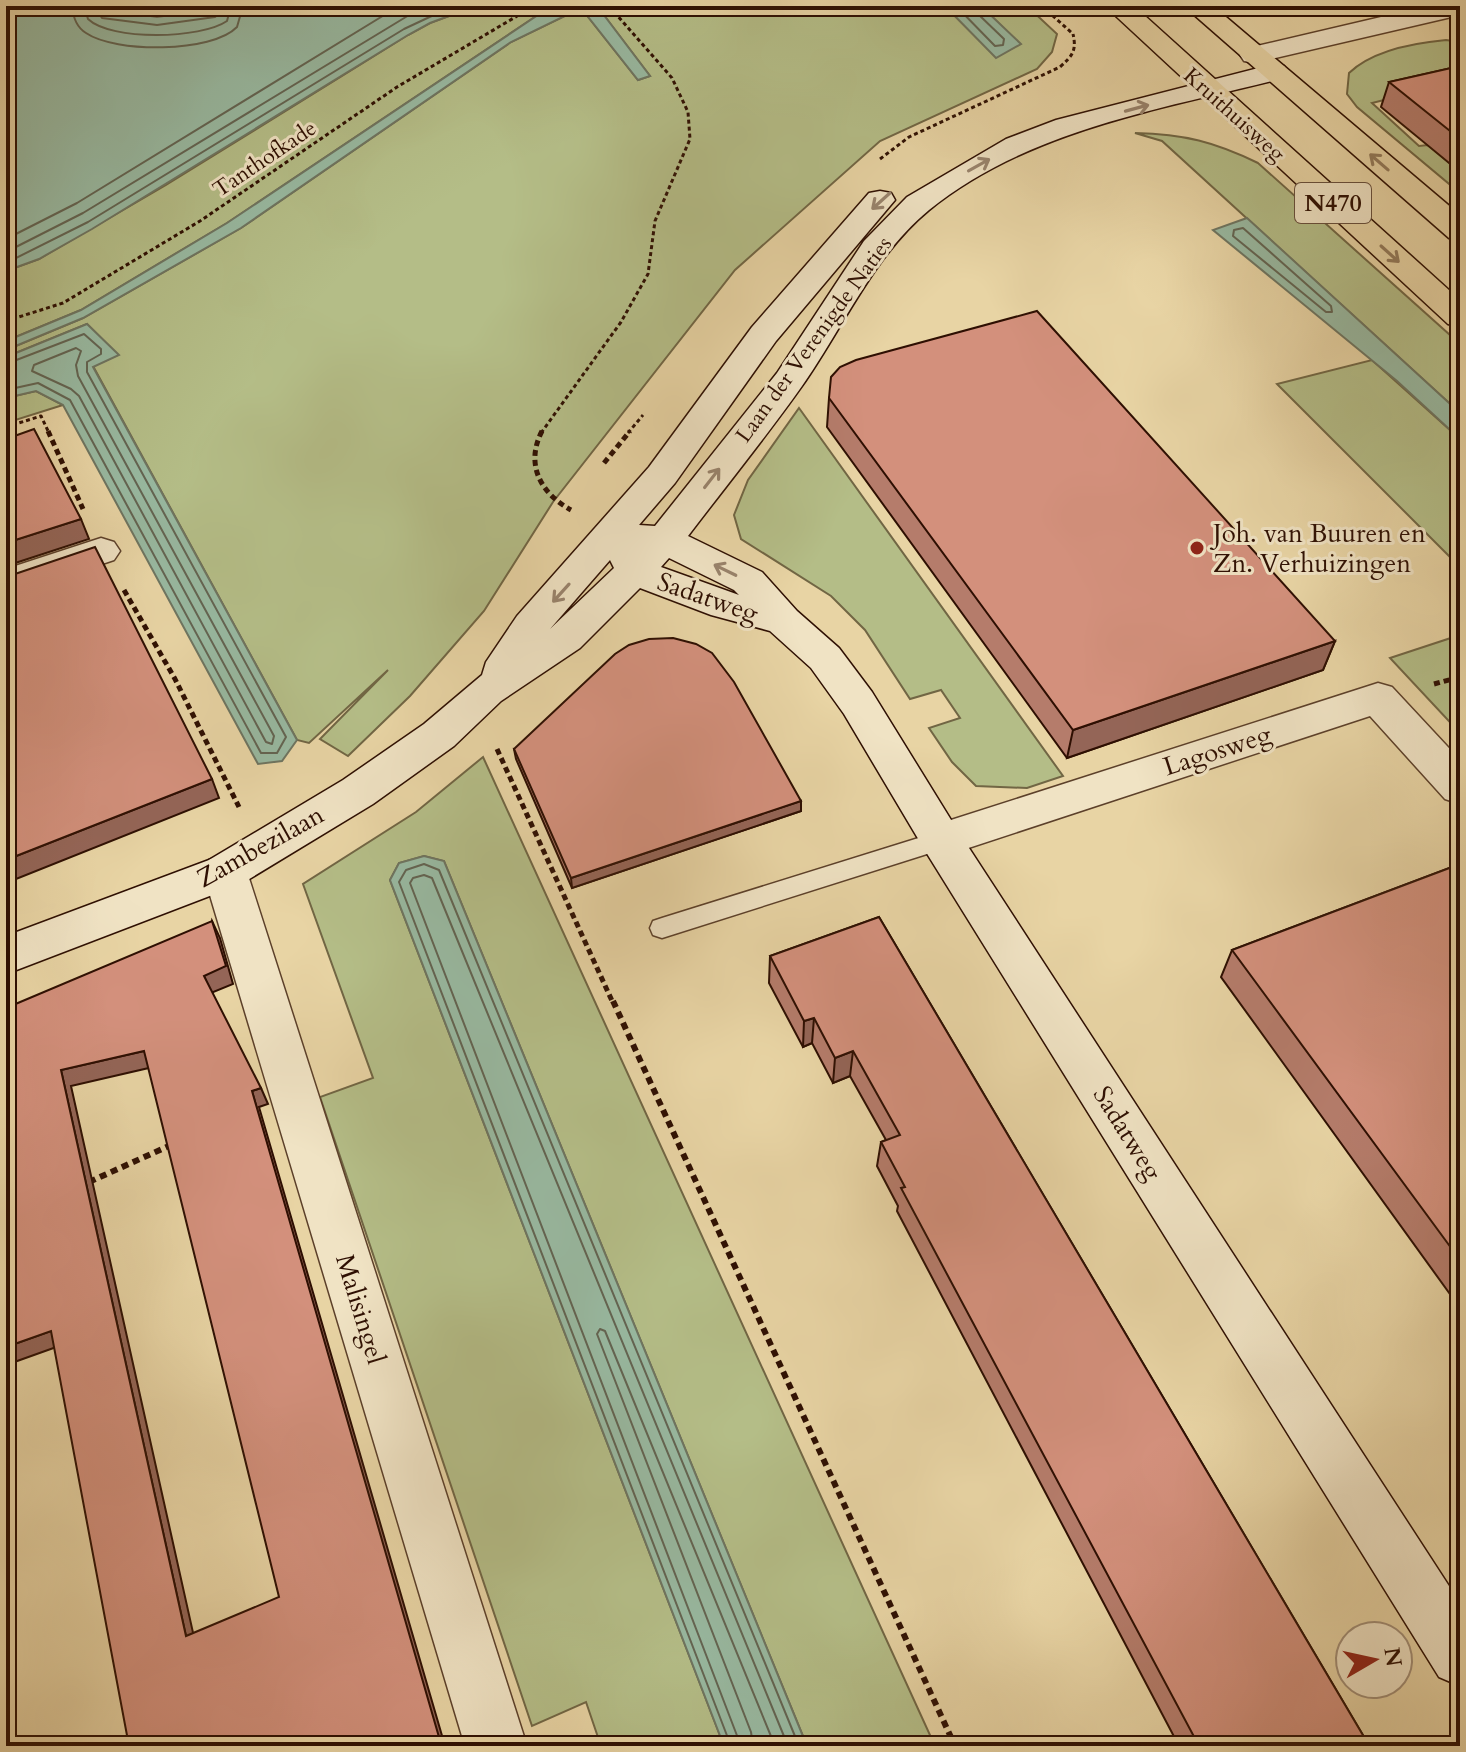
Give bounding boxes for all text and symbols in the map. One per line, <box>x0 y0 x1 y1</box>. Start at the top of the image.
street label: Kruithuisweg <box>1177 61 1292 169</box>
one-way arrow <box>1123 100 1149 115</box>
street label: Tanthofkade <box>207 113 322 204</box>
one-way arrow <box>1370 153 1390 171</box>
one-way arrow <box>967 157 991 173</box>
road number: N470 <box>1295 183 1371 223</box>
one-way arrow <box>871 192 891 210</box>
street label: Laan der Verenigde Naties <box>729 230 899 449</box>
one-way arrow <box>1379 245 1399 263</box>
one-way arrow <box>703 468 720 489</box>
place label: Joh. van Buuren en Zn. Verhuizingen <box>1209 516 1426 581</box>
marker: Joh. van Buuren en Zn. Verhuizingen <box>1188 539 1206 557</box>
one-way arrow <box>714 562 738 577</box>
street label: Sadatweg <box>653 564 763 631</box>
one-way arrow <box>552 582 570 602</box>
street label: Lagosweg <box>1159 716 1276 784</box>
street label: Zambezilaan <box>190 797 330 896</box>
street label: Sadatweg <box>1085 1080 1170 1187</box>
street label: Malisingel <box>327 1250 394 1369</box>
north arrow <box>1334 1620 1414 1700</box>
text: N <box>1376 1645 1409 1669</box>

